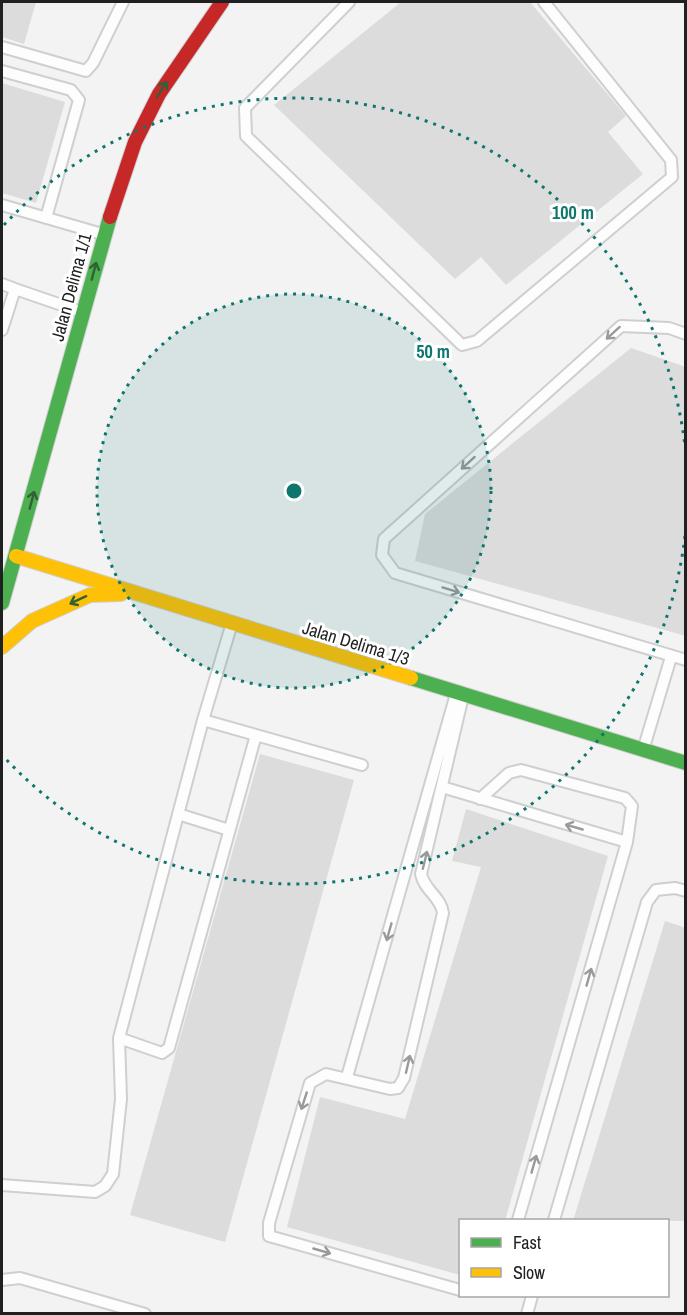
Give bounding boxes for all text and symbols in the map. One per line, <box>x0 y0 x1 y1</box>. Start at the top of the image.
one-way arrow <box>157 81 169 98</box>
text: 100 m <box>552 200 594 225</box>
street label: Jalan Delima 1/1 <box>45 230 98 344</box>
one-way arrow <box>89 262 100 281</box>
one-way arrow <box>606 326 621 340</box>
text: 50 m <box>416 339 450 364</box>
one-way arrow <box>461 456 476 470</box>
centre of rings <box>284 481 304 501</box>
one-way arrow <box>26 490 38 509</box>
one-way arrow <box>441 585 460 596</box>
one-way arrow <box>70 595 88 607</box>
street label: Jalan Delima 1/3 <box>299 615 413 671</box>
one-way arrow <box>565 821 584 832</box>
one-way arrow <box>419 851 431 870</box>
one-way arrow <box>383 922 394 941</box>
one-way arrow <box>583 968 595 987</box>
one-way arrow <box>402 1055 414 1074</box>
one-way arrow <box>298 1091 309 1110</box>
one-way arrow <box>529 1155 540 1174</box>
legend <box>459 1219 669 1297</box>
text: Fast <box>513 1230 541 1255</box>
one-way arrow <box>313 1246 332 1257</box>
text: Slow <box>513 1260 545 1285</box>

